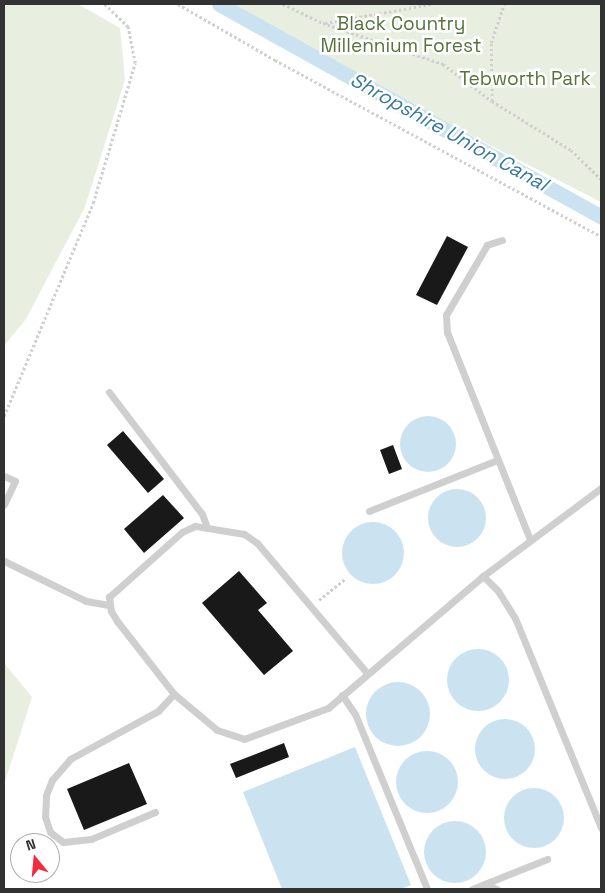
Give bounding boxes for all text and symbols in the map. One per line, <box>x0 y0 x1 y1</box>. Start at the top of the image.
park label: Black Country Millennium Forest <box>321 13 481 57</box>
water label: Shropshire Union Canal <box>346 68 552 196</box>
park label: Tebworth Park <box>459 68 591 90</box>
north arrow <box>10 833 60 883</box>
text: N <box>24 835 38 855</box>

